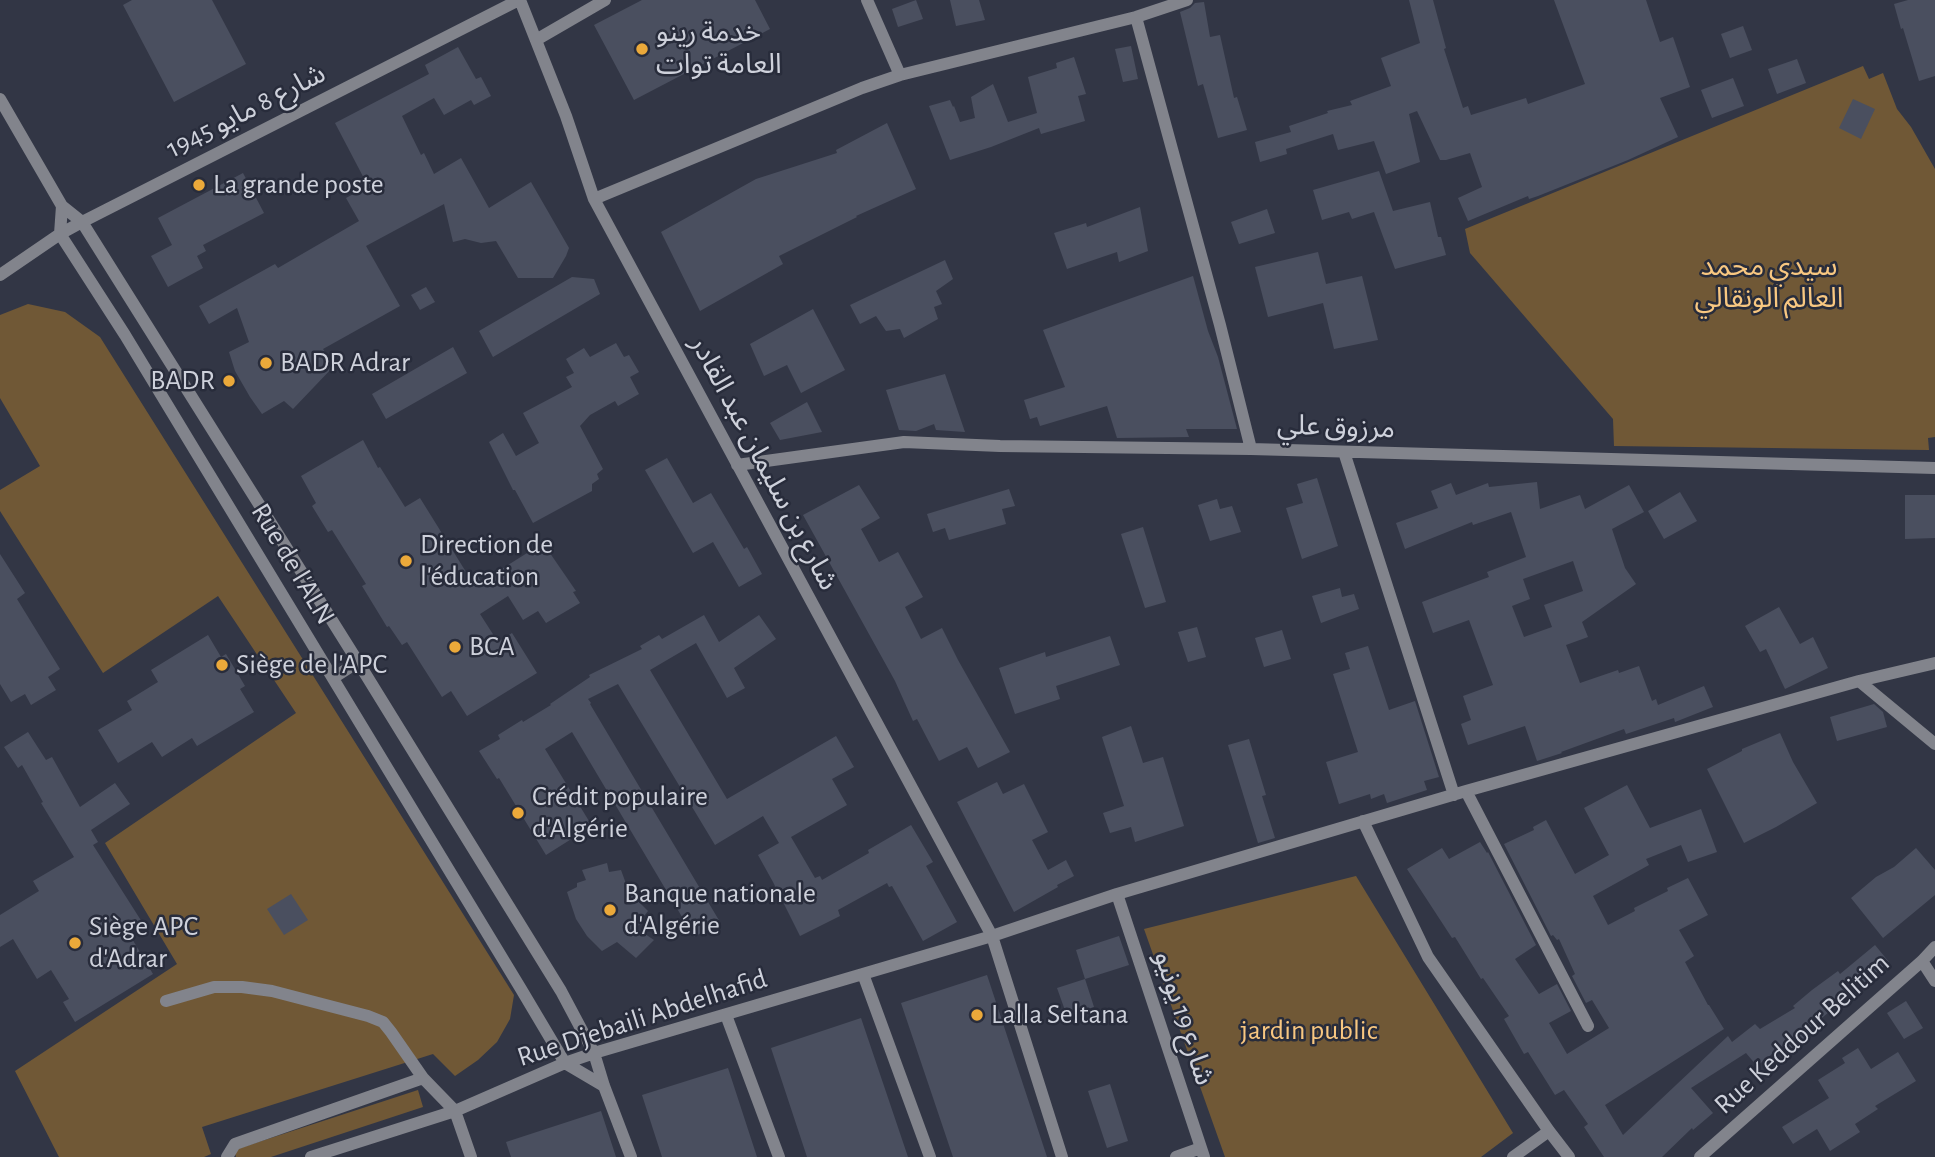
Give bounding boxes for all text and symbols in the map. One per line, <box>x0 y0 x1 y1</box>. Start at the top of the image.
place label: خدمة رينو العامة توات <box>656 16 782 82</box>
marker: خدمة رينو العامة توات <box>634 41 650 57</box>
street label: شارع 8 مايو 1945 <box>161 57 331 165</box>
place label: La grande poste <box>213 168 384 202</box>
marker: La grande poste <box>191 177 207 193</box>
park label: سيدي محمد العالم الونقالي <box>1695 250 1843 316</box>
street label: شارع بن سليمان عبد القادر <box>683 330 845 596</box>
place label: BADR Adrar <box>280 346 410 380</box>
marker: BADR Adrar <box>258 355 274 371</box>
place label: BADR <box>150 364 215 398</box>
marker: BADR <box>221 373 237 389</box>
street label: مرزوق علي <box>1276 408 1396 446</box>
street label: Rue de l'ALN <box>244 497 342 631</box>
place label: Direction de l'éducation <box>420 528 553 594</box>
marker: Direction de l'éducation <box>398 553 414 569</box>
place label: BCA <box>469 630 515 664</box>
marker: BCA <box>447 639 463 655</box>
place label: Siège de l'APC <box>236 648 387 682</box>
marker: Siège de l'APC <box>214 657 230 673</box>
place label: Crédit populaire d'Algérie <box>532 780 708 846</box>
marker: Crédit populaire d'Algérie <box>510 805 526 821</box>
place label: Banque nationale d'Algérie <box>624 877 816 943</box>
marker: Banque nationale d'Algérie <box>602 902 618 918</box>
place label: Siège APC d'Adrar <box>89 910 198 976</box>
marker: Siège APC d'Adrar <box>67 935 83 951</box>
street label: Rue Keddour Belitim <box>1707 946 1897 1122</box>
street label: شارع 19 يونيو <box>1146 947 1222 1089</box>
street label: Rue Djebaili Abdelhafid <box>513 962 771 1074</box>
place label: Lalla Seltana <box>991 998 1128 1032</box>
marker: Lalla Seltana <box>969 1007 985 1023</box>
park label: jardin public <box>1241 1014 1377 1048</box>

